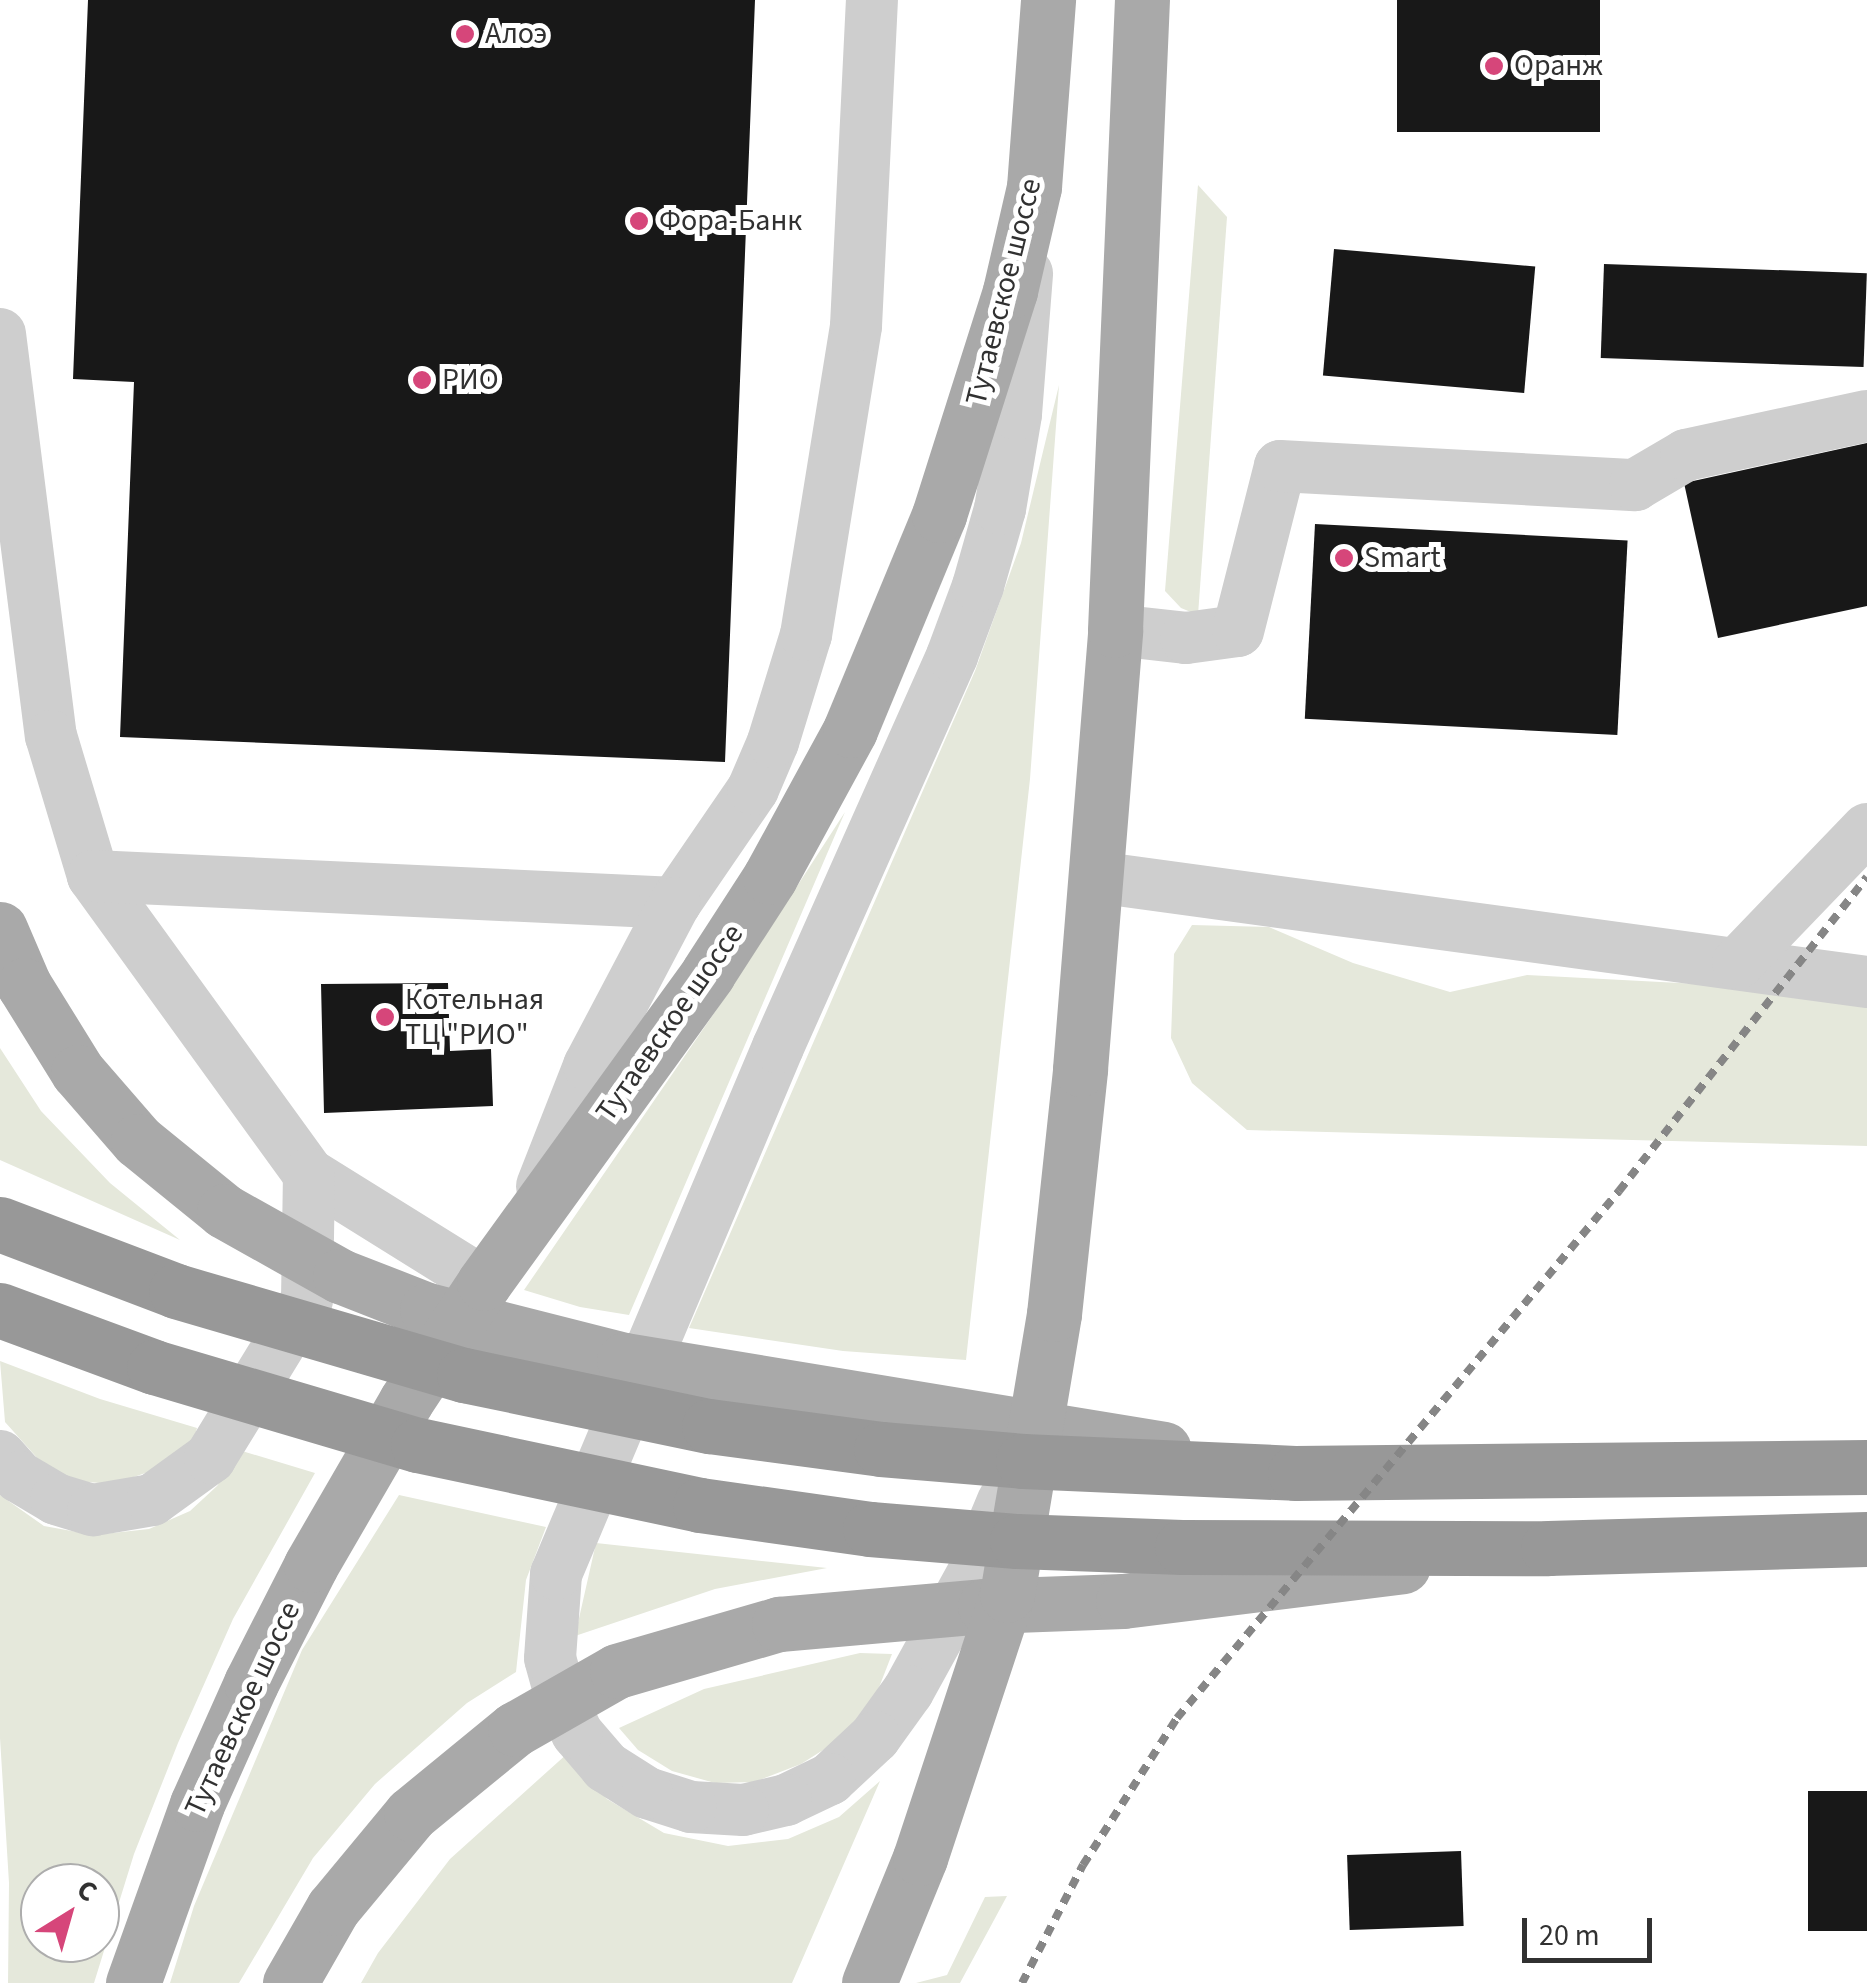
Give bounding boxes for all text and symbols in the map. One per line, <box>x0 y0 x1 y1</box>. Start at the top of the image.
place label: Алоэ <box>485 16 547 52</box>
marker: Алоэ <box>454 23 476 45</box>
place label: Оранж <box>1514 48 1603 84</box>
marker: Оранж <box>1483 55 1505 77</box>
street label: Тутаевское шоссе <box>958 175 1050 409</box>
place label: Фора-Банк <box>659 203 802 239</box>
marker: Фора-Банк <box>628 210 650 232</box>
place label: РИО <box>442 362 499 398</box>
marker: РИО <box>411 369 433 391</box>
place label: Smart <box>1364 540 1441 576</box>
marker: Smart <box>1333 547 1355 569</box>
street label: Тутаевское шоссе <box>589 918 751 1128</box>
place label: Котельная ТЦ "РИО" <box>405 982 544 1052</box>
marker: Котельная ТЦ "РИО" <box>374 1006 396 1028</box>
street label: Тутаевское шоссе <box>178 1596 308 1822</box>
north arrow <box>20 1863 120 1963</box>
text: С <box>68 1870 105 1912</box>
scale bar <box>1527 1898 1657 1960</box>
text: 20 m <box>1539 1914 1600 1957</box>

